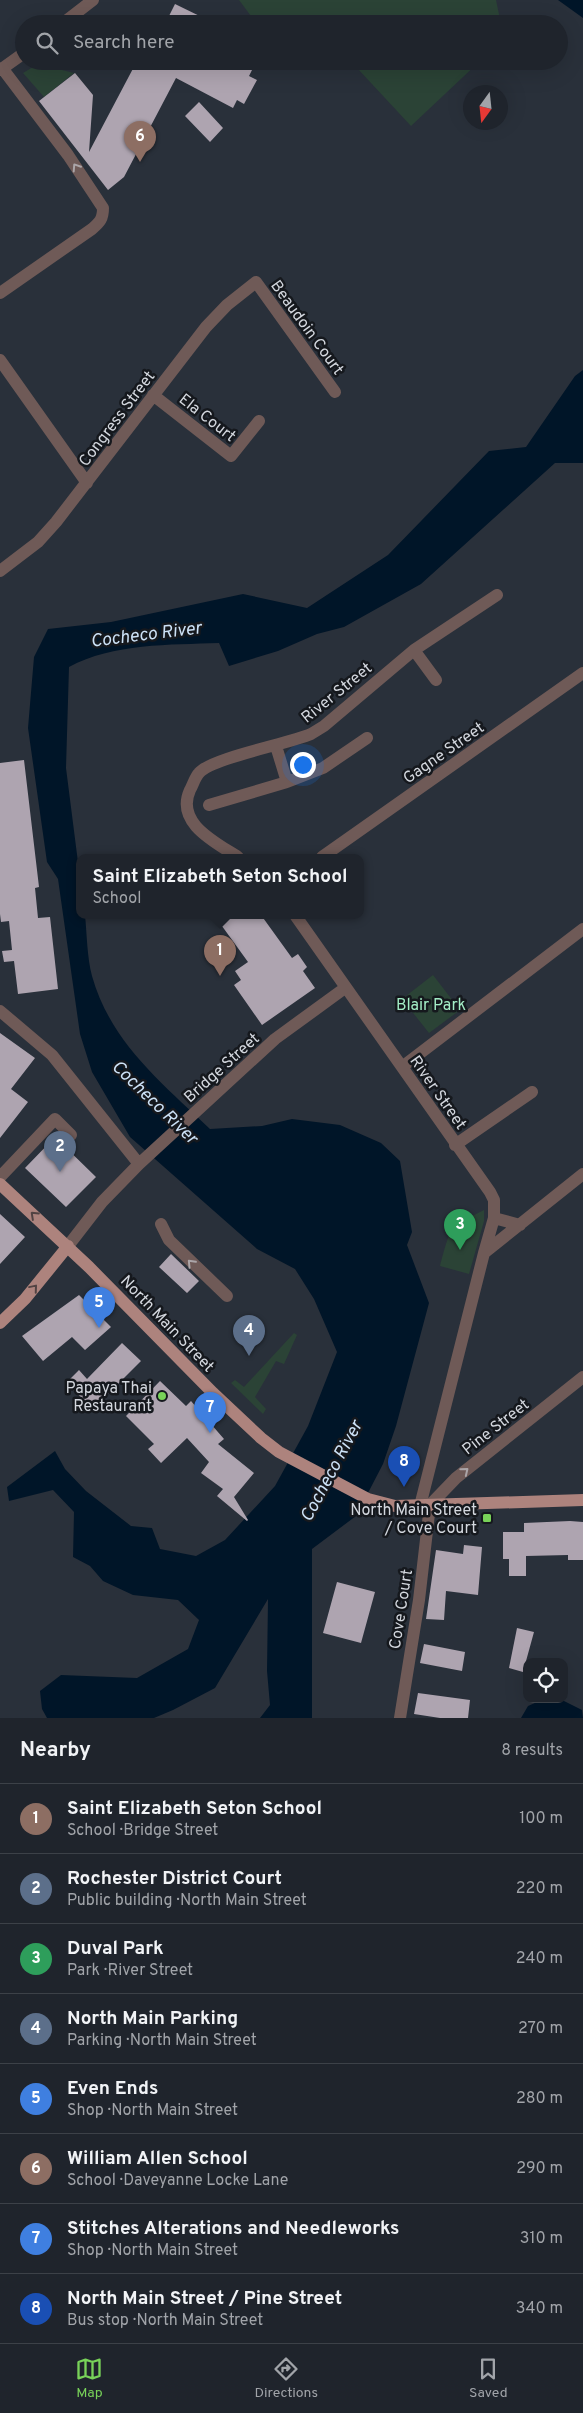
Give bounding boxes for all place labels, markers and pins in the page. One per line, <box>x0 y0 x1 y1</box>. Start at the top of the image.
pin: 6 <box>124 121 156 162</box>
pin: 1 <box>204 935 236 976</box>
pin: 2 <box>44 1131 76 1172</box>
pin: 3 <box>444 1209 476 1250</box>
pin: 5 <box>83 1287 115 1328</box>
pin: 4 <box>233 1315 265 1356</box>
place label: Papaya Thai Restaurant <box>65 1379 152 1417</box>
marker: Papaya Thai Restaurant <box>156 1390 168 1402</box>
pin: 7 <box>194 1392 226 1433</box>
pin: 8 <box>388 1446 420 1487</box>
place label: North Main Street / Cove Court <box>350 1501 477 1539</box>
marker: North Main Street / Cove Court <box>481 1512 493 1524</box>

